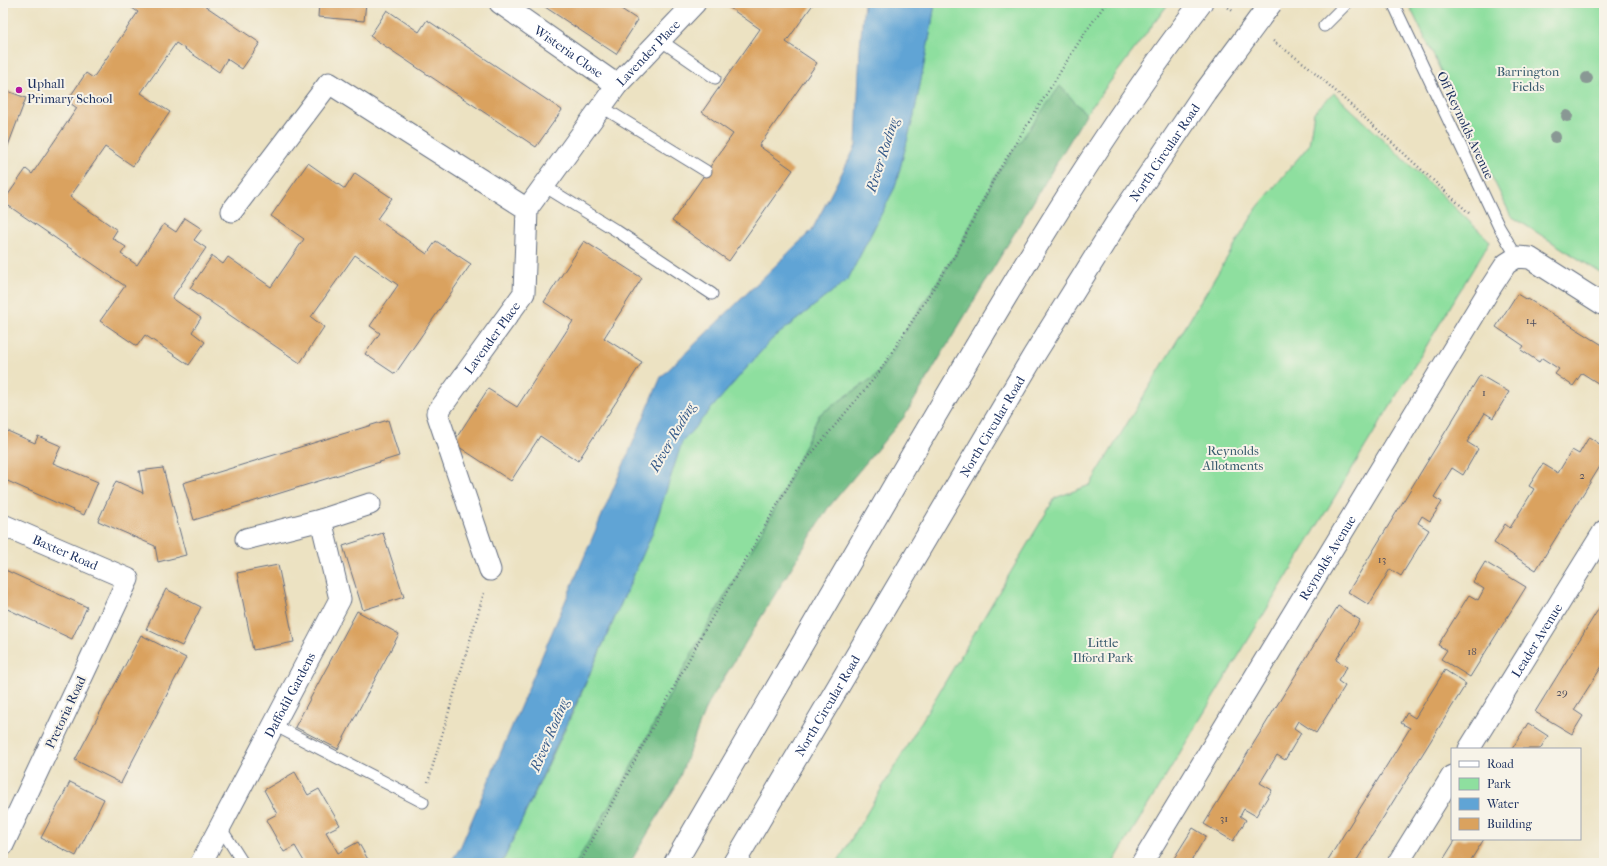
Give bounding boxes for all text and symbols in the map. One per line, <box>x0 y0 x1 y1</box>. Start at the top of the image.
street label: Lavender Place <box>613 16 683 89</box>
street label: Wisteria Close <box>530 22 606 81</box>
park label: Barrington Fields <box>1497 64 1560 94</box>
street label: Off Reynolds Avenue <box>1434 69 1497 182</box>
place label: Uphall Primary School <box>27 76 113 106</box>
marker: Uphall Primary School <box>14 85 24 95</box>
street label: North Circular Road <box>1126 100 1203 204</box>
water label: River Roding <box>862 115 903 195</box>
street label: Lavender Place <box>461 298 524 377</box>
house number: 14 <box>1526 314 1537 327</box>
street label: North Circular Road <box>957 373 1028 480</box>
house number: 1 <box>1482 386 1486 399</box>
water label: River Roding <box>645 399 699 476</box>
park label: Reynolds Allotments <box>1202 443 1264 473</box>
house number: 2 <box>1579 469 1585 482</box>
street label: Reynolds Avenue <box>1296 512 1359 603</box>
street label: Baxter Road <box>30 532 101 573</box>
house number: 13 <box>1378 553 1386 566</box>
street label: Leader Avenue <box>1508 600 1566 680</box>
park label: Little Ilford Park <box>1073 635 1133 665</box>
house number: 18 <box>1467 645 1477 658</box>
street label: Daffodil Gardens <box>261 650 319 740</box>
street label: North Circular Road <box>792 652 864 759</box>
street label: Pretoria Road <box>42 673 89 751</box>
house number: 29 <box>1556 686 1568 699</box>
water label: River Roding <box>526 696 573 775</box>
legend <box>1451 748 1581 840</box>
text: Road <box>1487 757 1514 771</box>
text: Park <box>1487 777 1512 791</box>
text: Water <box>1486 797 1520 811</box>
house number: 31 <box>1220 812 1228 825</box>
text: Building <box>1487 817 1532 831</box>

